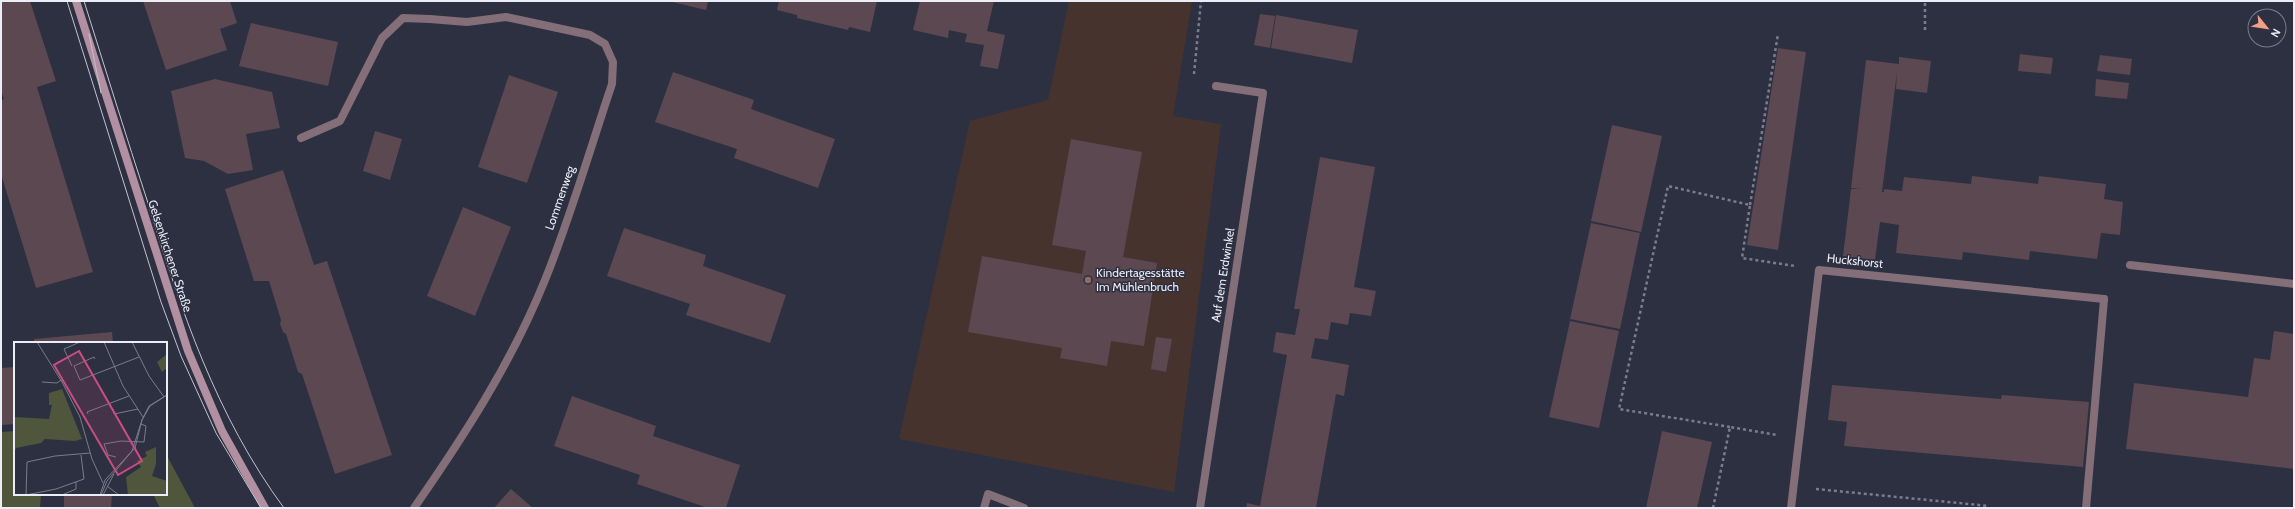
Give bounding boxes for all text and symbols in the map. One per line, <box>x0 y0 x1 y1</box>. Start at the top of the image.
north arrow <box>2247 8 2287 48</box>
text: N <box>2268 26 2284 40</box>
street label: Lommenweg <box>542 163 578 232</box>
street label: Gelsenkirchener Straße <box>145 198 196 314</box>
street label: Auf dem Erdwinkel <box>1208 227 1237 323</box>
street label: Huckshorst <box>1826 250 1884 271</box>
place label: Kindertagesstätte Im Mühlenbruch <box>1096 265 1185 294</box>
marker: Kindertagesstätte Im Mühlenbruch <box>1083 275 1093 285</box>
inset map <box>14 342 167 495</box>

